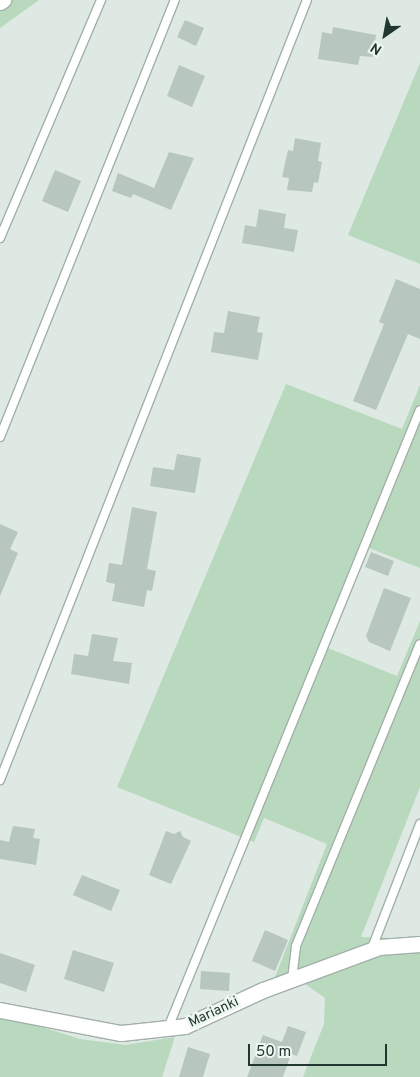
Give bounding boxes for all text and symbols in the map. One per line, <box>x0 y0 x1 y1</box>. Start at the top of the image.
north arrow <box>360 10 410 60</box>
text: N <box>368 38 385 58</box>
street label: Marianki <box>186 994 242 1032</box>
scale bar <box>250 1034 389 1066</box>
text: 50 m <box>256 1043 291 1062</box>

